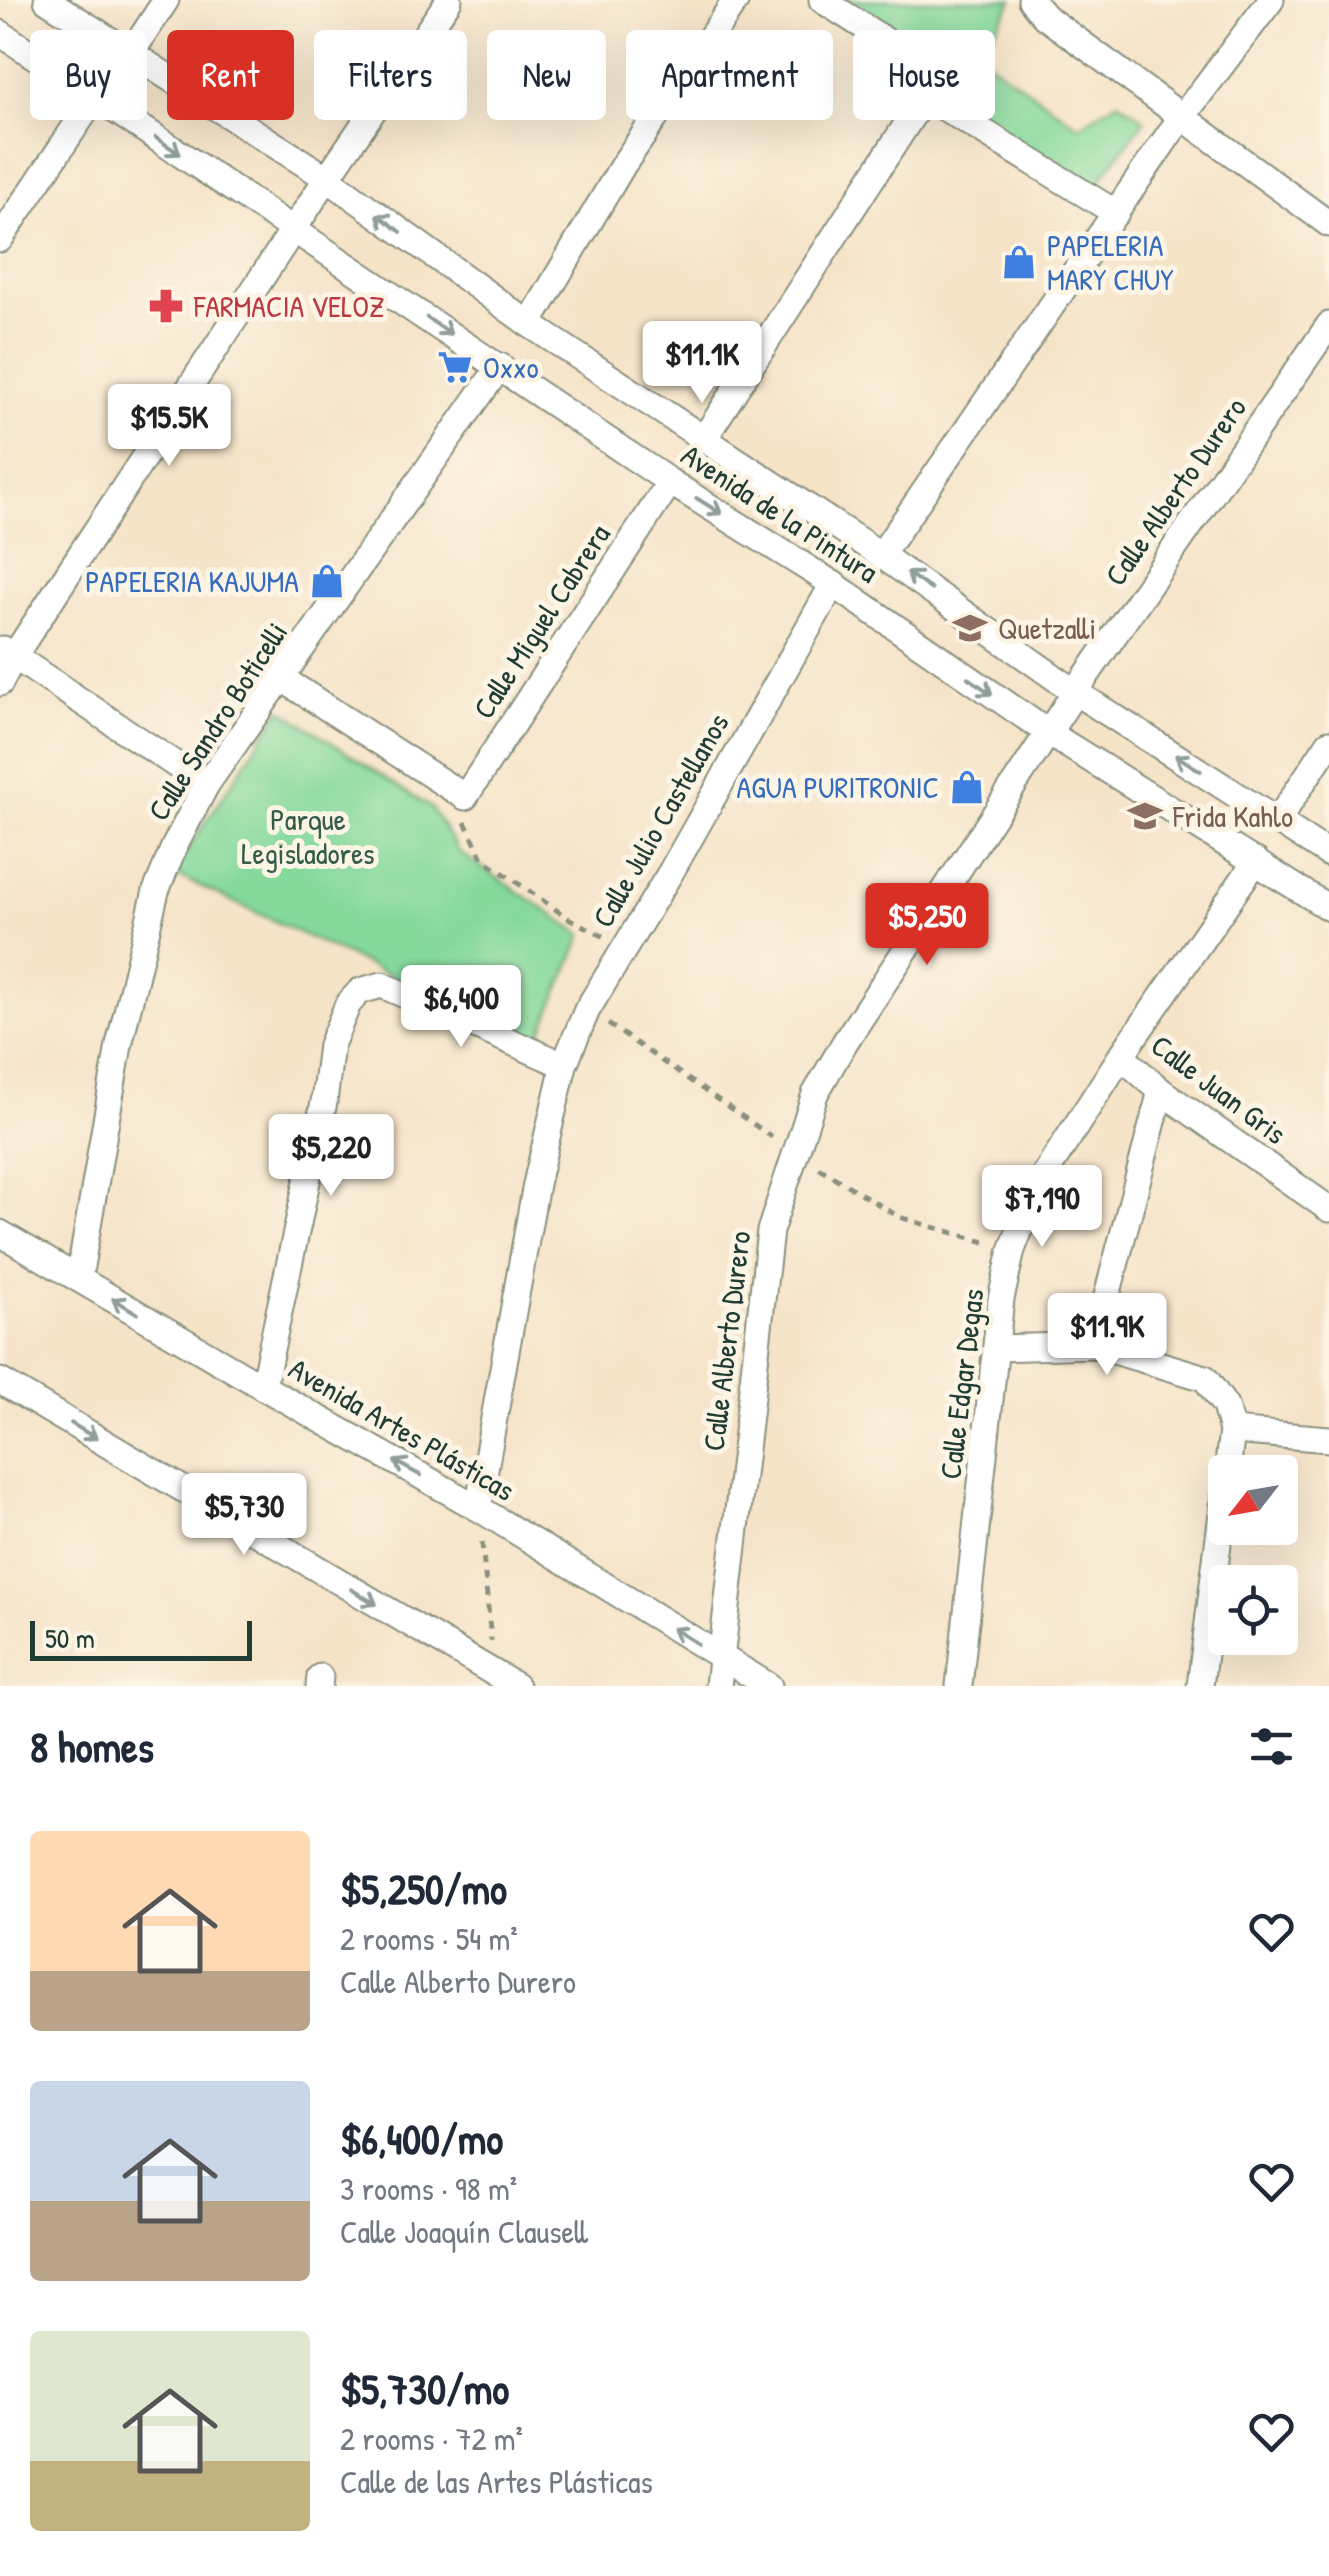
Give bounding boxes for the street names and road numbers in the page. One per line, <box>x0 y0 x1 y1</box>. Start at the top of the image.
street label: Calle Alberto Durero <box>1095 389 1255 593</box>
street label: Avenida de la Pintura <box>674 434 886 592</box>
street label: Calle Miguel Cabrera <box>463 516 619 726</box>
street label: Calle Sandro Boticelli <box>138 614 296 828</box>
street label: Calle Julio Castellanos <box>583 706 737 934</box>
street label: Calle Juan Gris <box>1143 1025 1295 1153</box>
street label: Calle Alberto Durero <box>693 1229 759 1453</box>
street label: Calle Edgar Degas <box>929 1287 993 1481</box>
street label: Avenida Artes Plásticas <box>282 1348 522 1510</box>

